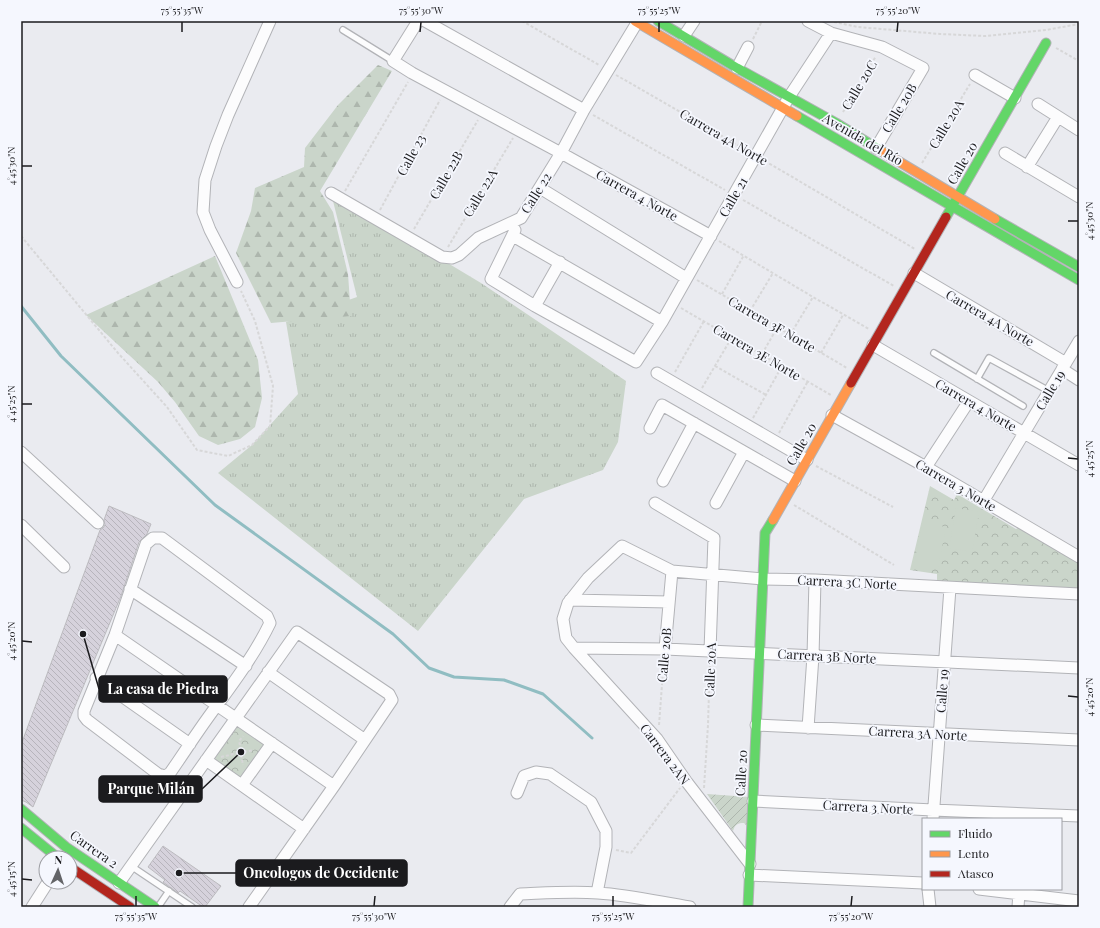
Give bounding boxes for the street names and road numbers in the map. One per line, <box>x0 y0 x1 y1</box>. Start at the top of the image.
street label: Calle 20C <box>837 57 880 113</box>
street label: Calle 20B <box>877 80 920 136</box>
street label: Calle 20A <box>924 95 967 152</box>
street label: Carrera 4A Norte <box>677 104 772 169</box>
street label: Avenida del Río <box>819 108 907 168</box>
street label: Calle 23 <box>392 131 429 178</box>
street label: Calle 20 <box>943 138 981 187</box>
street label: Calle 22B <box>425 148 466 202</box>
street label: Calle 22A <box>459 165 501 220</box>
street label: Carrera 4 Norte <box>593 165 682 224</box>
street label: Calle 22 <box>516 169 555 216</box>
street label: Calle 21 <box>714 173 751 220</box>
street label: Carrera 4A Norte <box>943 285 1038 350</box>
street label: Carrera 3F Norte <box>726 292 819 356</box>
street label: Carrera 3E Norte <box>710 320 805 384</box>
street label: Calle 19 <box>1031 367 1068 413</box>
street label: Carrera 4 Norte <box>933 374 1020 435</box>
street label: Calle 20 <box>782 419 820 468</box>
street label: Carrera 3 Norte <box>913 455 1000 515</box>
street label: Carrera 3C Norte <box>797 570 898 593</box>
street label: Calle 20B <box>653 627 674 683</box>
street label: Calle 20A <box>700 642 719 698</box>
street label: Carrera 3B Norte <box>777 644 877 667</box>
street label: Calle 19 <box>931 668 952 713</box>
street label: Carrera 2AN <box>637 720 694 788</box>
street label: Carrera 3A Norte <box>868 721 968 744</box>
street label: Calle 20 <box>731 749 750 797</box>
street label: Carrera 3 Norte <box>822 796 914 817</box>
street label: Carrera 2 <box>67 826 122 871</box>

